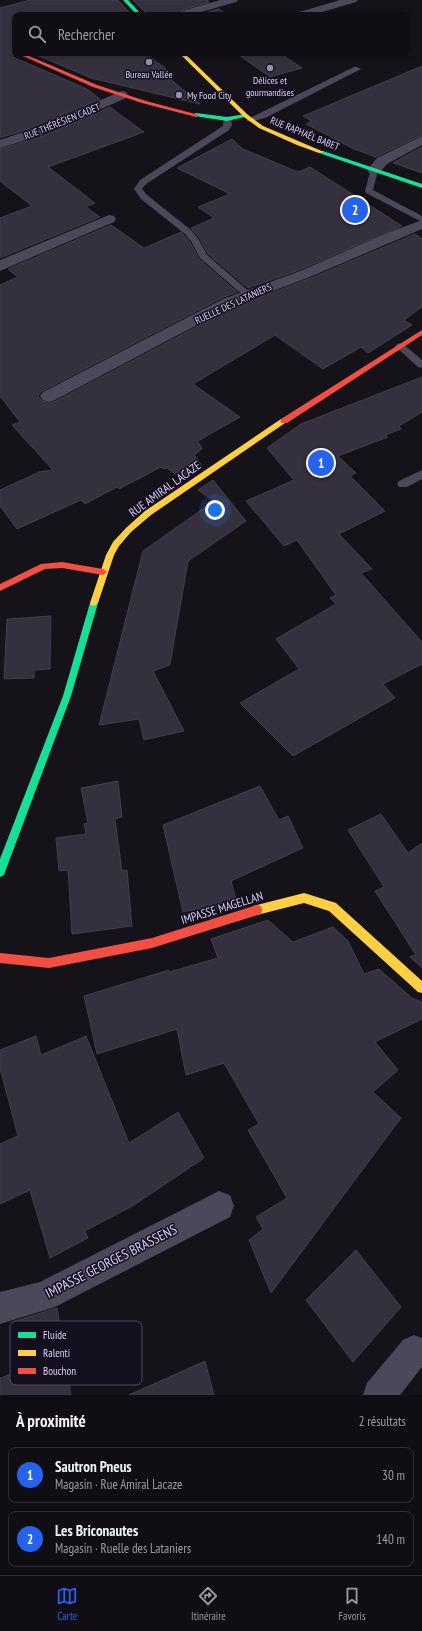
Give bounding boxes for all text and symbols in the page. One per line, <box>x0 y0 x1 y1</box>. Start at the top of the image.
search box <box>12 12 410 56</box>
icon: search <box>26 23 48 45</box>
text: Rechercher <box>58 25 115 44</box>
marker: Bureau Vallée <box>144 57 154 67</box>
marker: Délices et gourmandises <box>265 63 275 73</box>
place label: Bureau Vallée <box>125 68 173 81</box>
place label: Délices et gourmandises <box>246 74 295 99</box>
place label: My Food City <box>187 89 232 102</box>
marker: My Food City <box>174 90 184 100</box>
street label: RUE THÉRÉSIEN CADET <box>22 100 103 143</box>
street label: RUE RAPHAËL BABET <box>268 114 342 153</box>
pin: 2 <box>342 195 368 225</box>
street label: RUELLE DES LATANIERS <box>193 280 274 327</box>
pin: 1 <box>308 448 334 478</box>
street label: RUE AMIRAL LACAZE <box>126 457 204 520</box>
your location <box>205 500 225 520</box>
street label: IMPASSE MAGELLAN <box>179 888 265 927</box>
street label: IMPASSE GEORGES BRASSENS <box>42 1220 180 1302</box>
legend <box>10 1321 142 1385</box>
text: Fluide <box>43 1328 67 1342</box>
text: Ralenti <box>43 1346 70 1360</box>
text: Bouchon <box>43 1364 76 1378</box>
text: À proximité <box>16 1410 86 1432</box>
text: 2 résultats <box>359 1413 406 1430</box>
text: Sautron Pneus <box>55 1457 132 1476</box>
text: 1 <box>27 1467 33 1484</box>
text: 30 m <box>382 1467 405 1484</box>
text: Magasin · Rue Amiral Lacaze <box>55 1476 182 1493</box>
text: Les Briconautes <box>55 1521 138 1540</box>
text: 2 <box>27 1531 33 1548</box>
text: 140 m <box>376 1531 405 1548</box>
text: Magasin · Ruelle des Lataniers <box>55 1540 191 1557</box>
tab: Carte <box>56 1585 78 1623</box>
tab: Itinéraire <box>191 1585 226 1623</box>
tab: Favoris <box>339 1585 366 1623</box>

